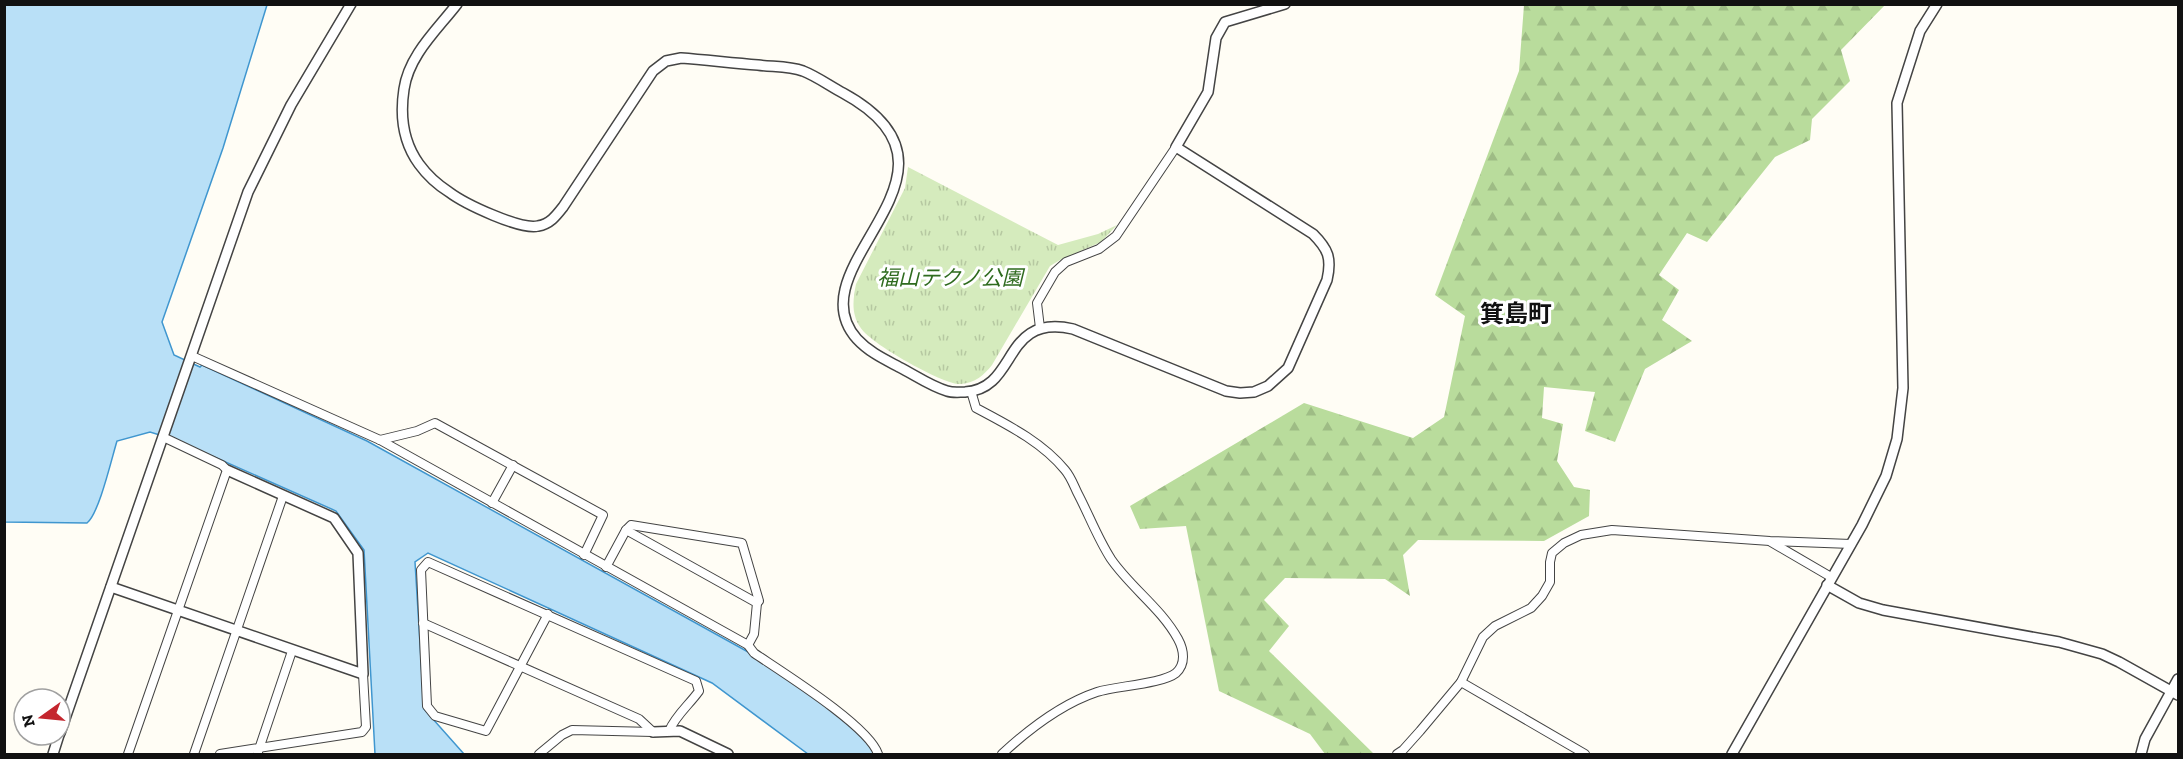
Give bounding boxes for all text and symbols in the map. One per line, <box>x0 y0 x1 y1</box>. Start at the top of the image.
park label: 福山テクノ公園 <box>877 265 1026 290</box>
district label: 箕島町 <box>1480 299 1552 328</box>
north arrow <box>12 687 72 747</box>
text: N <box>17 712 39 729</box>

